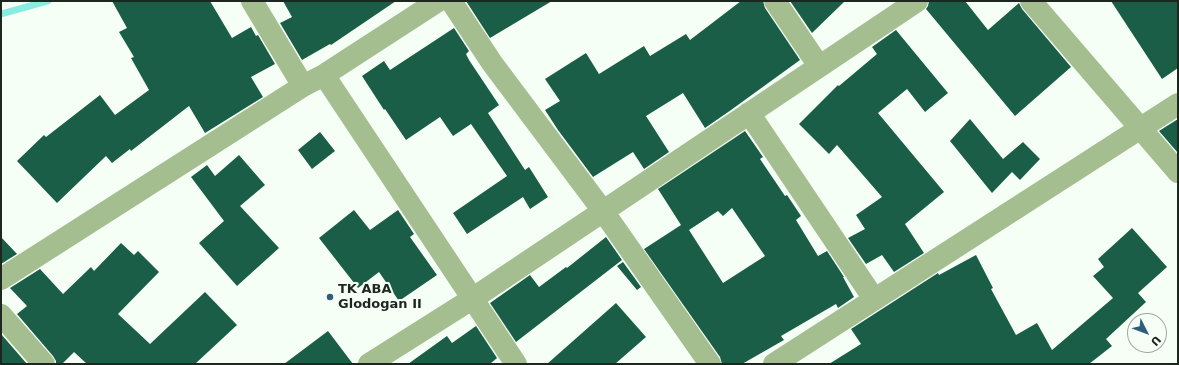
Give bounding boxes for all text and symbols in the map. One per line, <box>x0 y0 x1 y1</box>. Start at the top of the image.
place label: TK ABA Glodogan II <box>338 282 422 313</box>
marker: TK ABA Glodogan II <box>325 292 335 302</box>
north arrow <box>1127 313 1167 353</box>
text: U <box>1148 333 1163 348</box>

